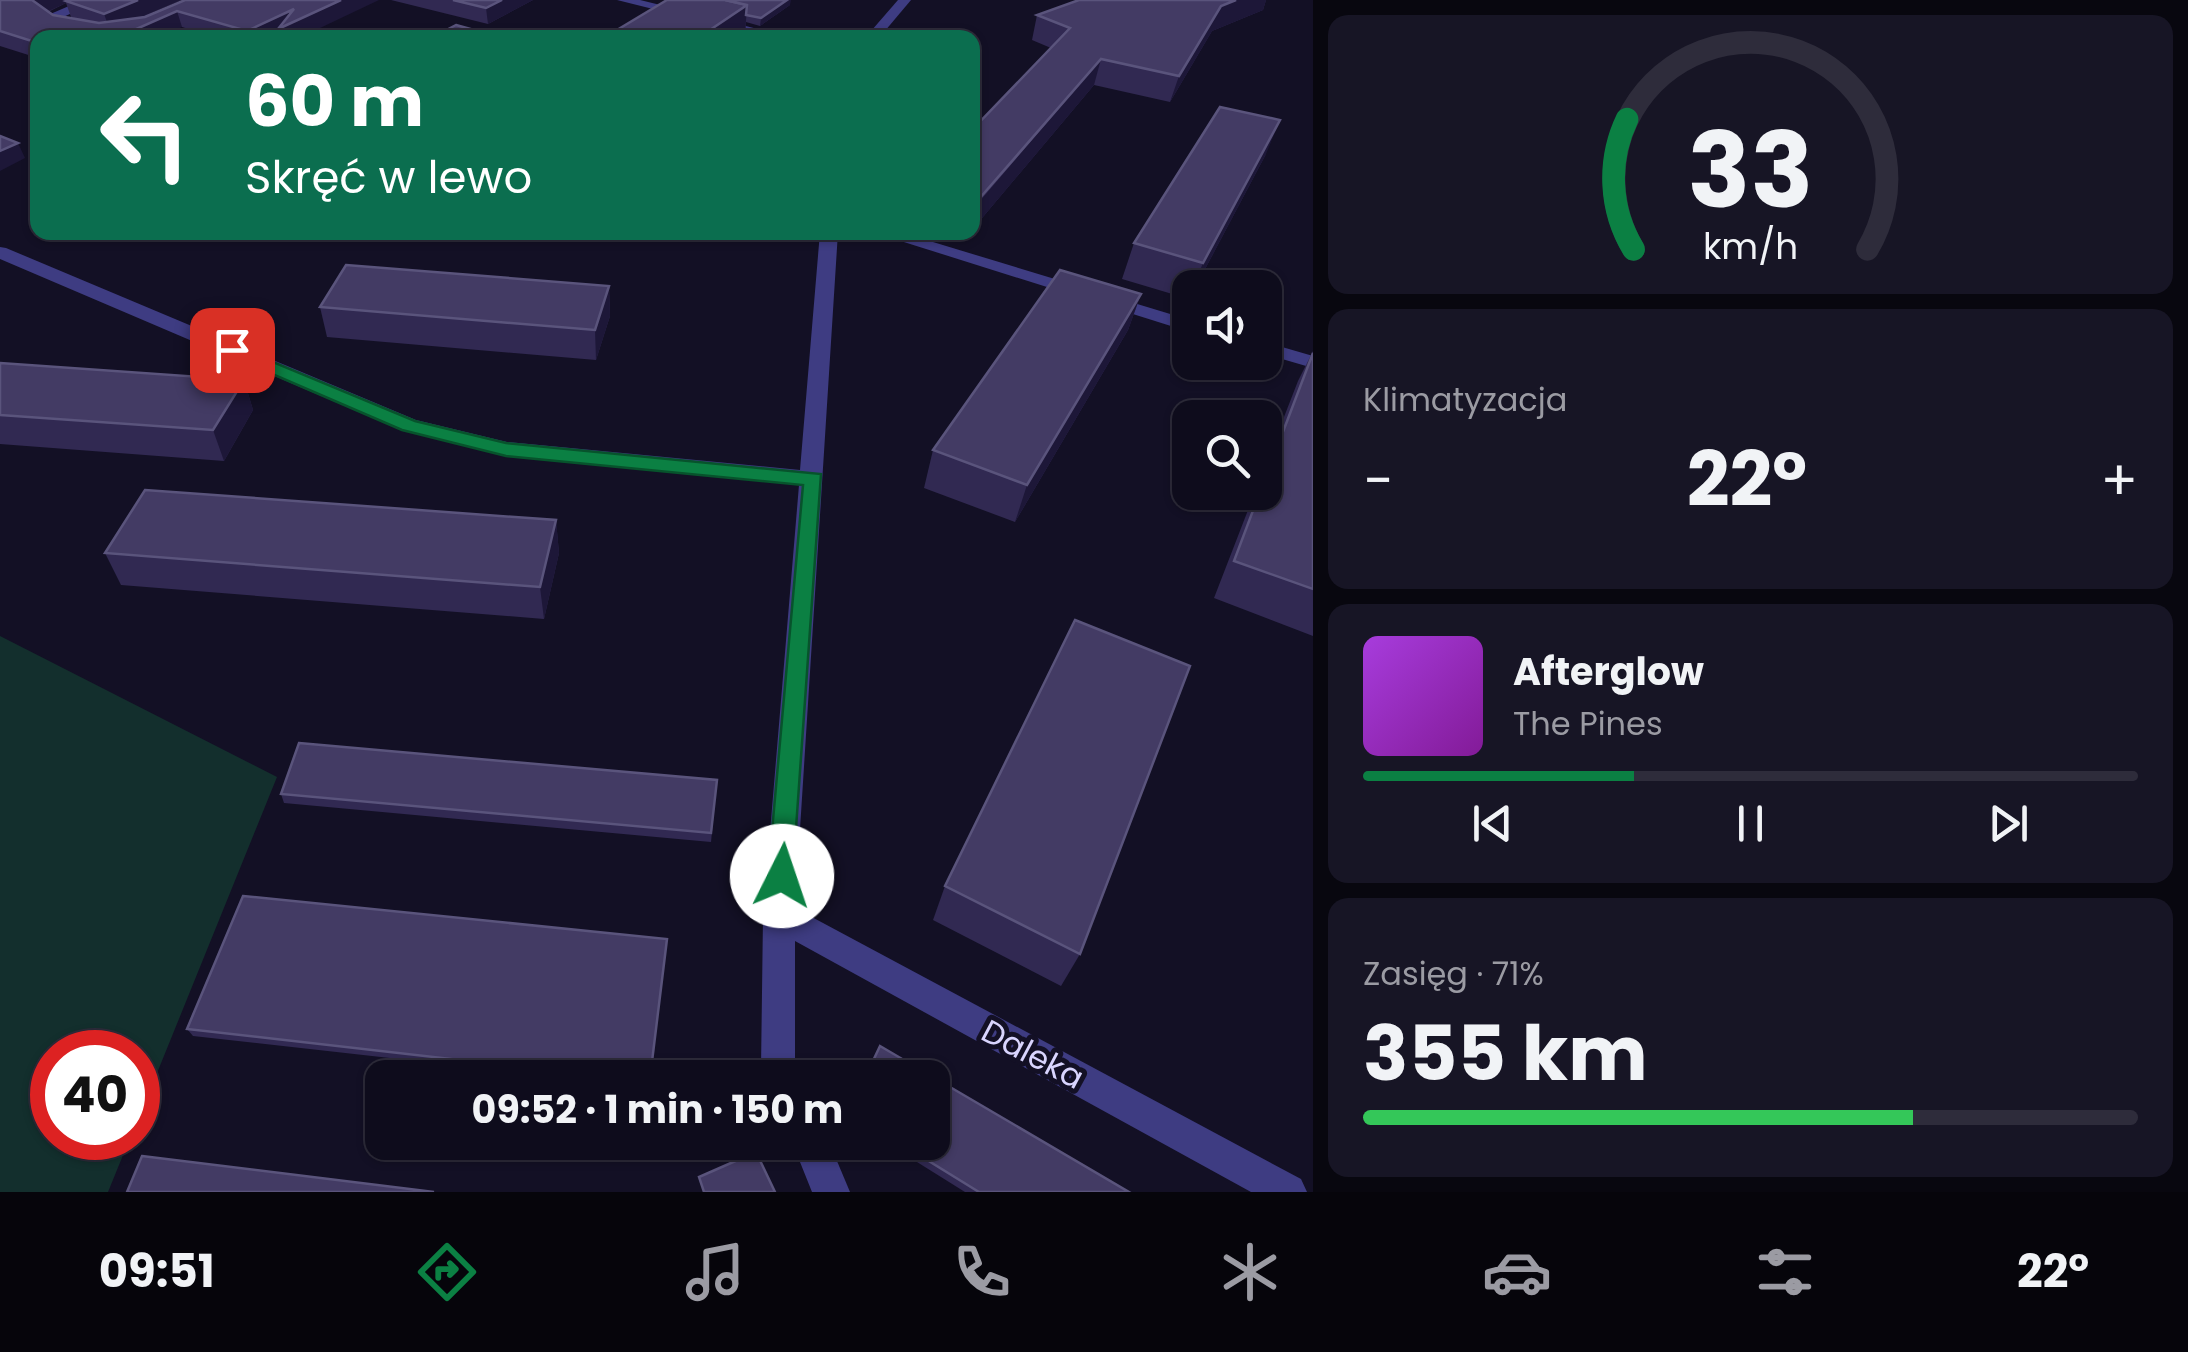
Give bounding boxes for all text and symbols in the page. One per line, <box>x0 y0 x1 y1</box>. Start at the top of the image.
text: 60 m <box>245 52 424 151</box>
icon: left <box>80 70 210 200</box>
text: 33 <box>1688 98 1813 243</box>
text: Skręć w lewo <box>245 146 532 209</box>
text: km/h <box>1703 221 1798 272</box>
map controls <box>1172 270 1282 510</box>
button: sound <box>1172 270 1282 380</box>
pin <box>190 308 275 393</box>
icon: arrive <box>205 323 260 378</box>
text: Klimatyzacja <box>1363 377 1567 422</box>
button: search <box>1172 400 1282 510</box>
text: 22° <box>1687 427 1807 532</box>
text: − <box>1363 442 1393 519</box>
text: + <box>2100 442 2138 519</box>
text: Afterglow <box>1513 645 1704 698</box>
text: The Pines <box>1513 701 1663 746</box>
icon: previous <box>1465 796 1520 851</box>
icon: pause <box>1723 796 1778 851</box>
icon: next <box>1981 796 2036 851</box>
position arrow <box>730 824 834 928</box>
text: Zasięg · 71% <box>1363 951 1544 996</box>
text: 355 km <box>1363 1001 1648 1106</box>
street label: Daleka <box>974 1008 1092 1100</box>
speed limit sign: 40 <box>30 1030 160 1160</box>
text: 09:52 · 1 min · 150 m <box>472 1083 843 1136</box>
icon: directions <box>412 1237 482 1307</box>
icon: music <box>680 1237 750 1307</box>
icon: phone <box>947 1237 1017 1307</box>
icon: climate <box>1215 1237 1285 1307</box>
icon: car <box>1482 1237 1552 1307</box>
icon: filters <box>1750 1237 1820 1307</box>
text: 09:51 <box>99 1240 215 1303</box>
text: 22° <box>2017 1240 2089 1303</box>

